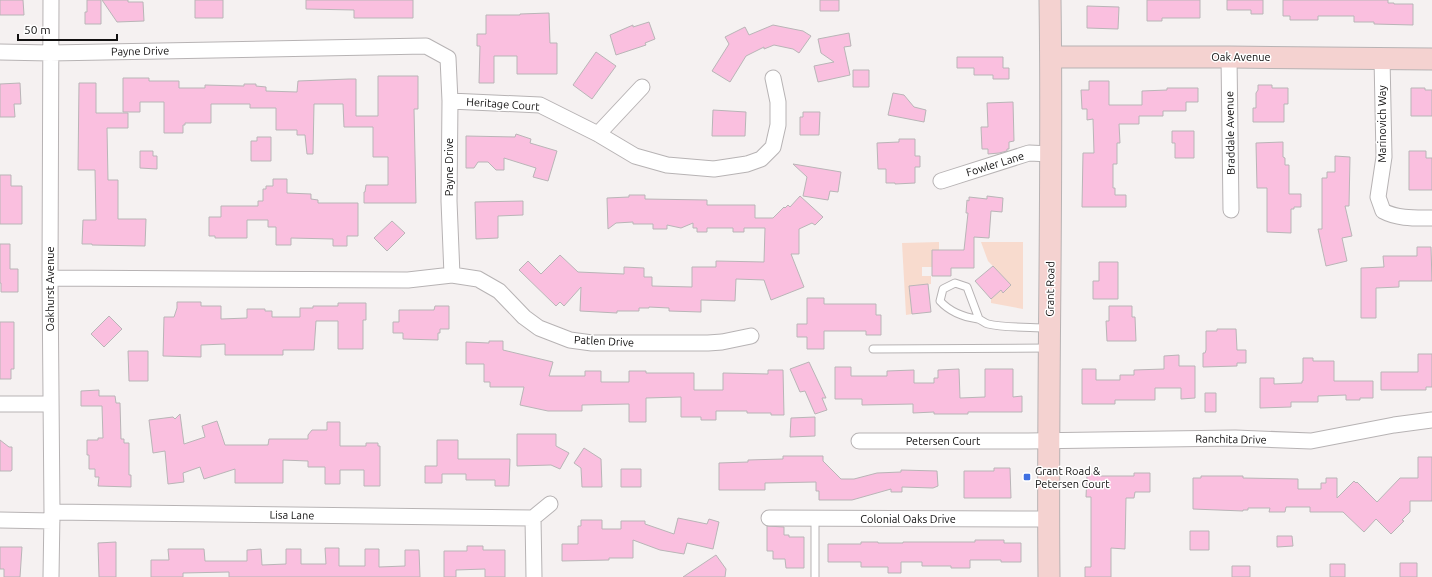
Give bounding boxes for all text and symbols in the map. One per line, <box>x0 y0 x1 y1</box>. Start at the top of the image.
scale bar <box>18 16 117 42</box>
text: 50 m <box>24 23 51 36</box>
street label: Payne Drive <box>111 44 169 58</box>
street label: Oak Avenue <box>1211 51 1271 63</box>
street label: Marinovich Way <box>1376 85 1388 163</box>
street label: Braddale Avenue <box>1223 91 1237 175</box>
street label: Heritage Court <box>466 95 541 113</box>
street label: Payne Drive <box>443 138 455 196</box>
street label: Fowler Lane <box>965 149 1025 179</box>
street label: Oakhurst Avenue <box>44 246 56 332</box>
street label: Grant Road <box>1044 261 1056 317</box>
street label: Patlen Drive <box>574 333 634 349</box>
street label: Ranchita Drive <box>1195 432 1267 446</box>
street label: Petersen Court <box>906 435 981 447</box>
place label: Grant Road & Petersen Court <box>1035 465 1110 490</box>
marker: Grant Road & Petersen Court <box>1022 472 1032 482</box>
street label: Lisa Lane <box>269 509 315 521</box>
street label: Colonial Oaks Drive <box>860 513 956 525</box>

